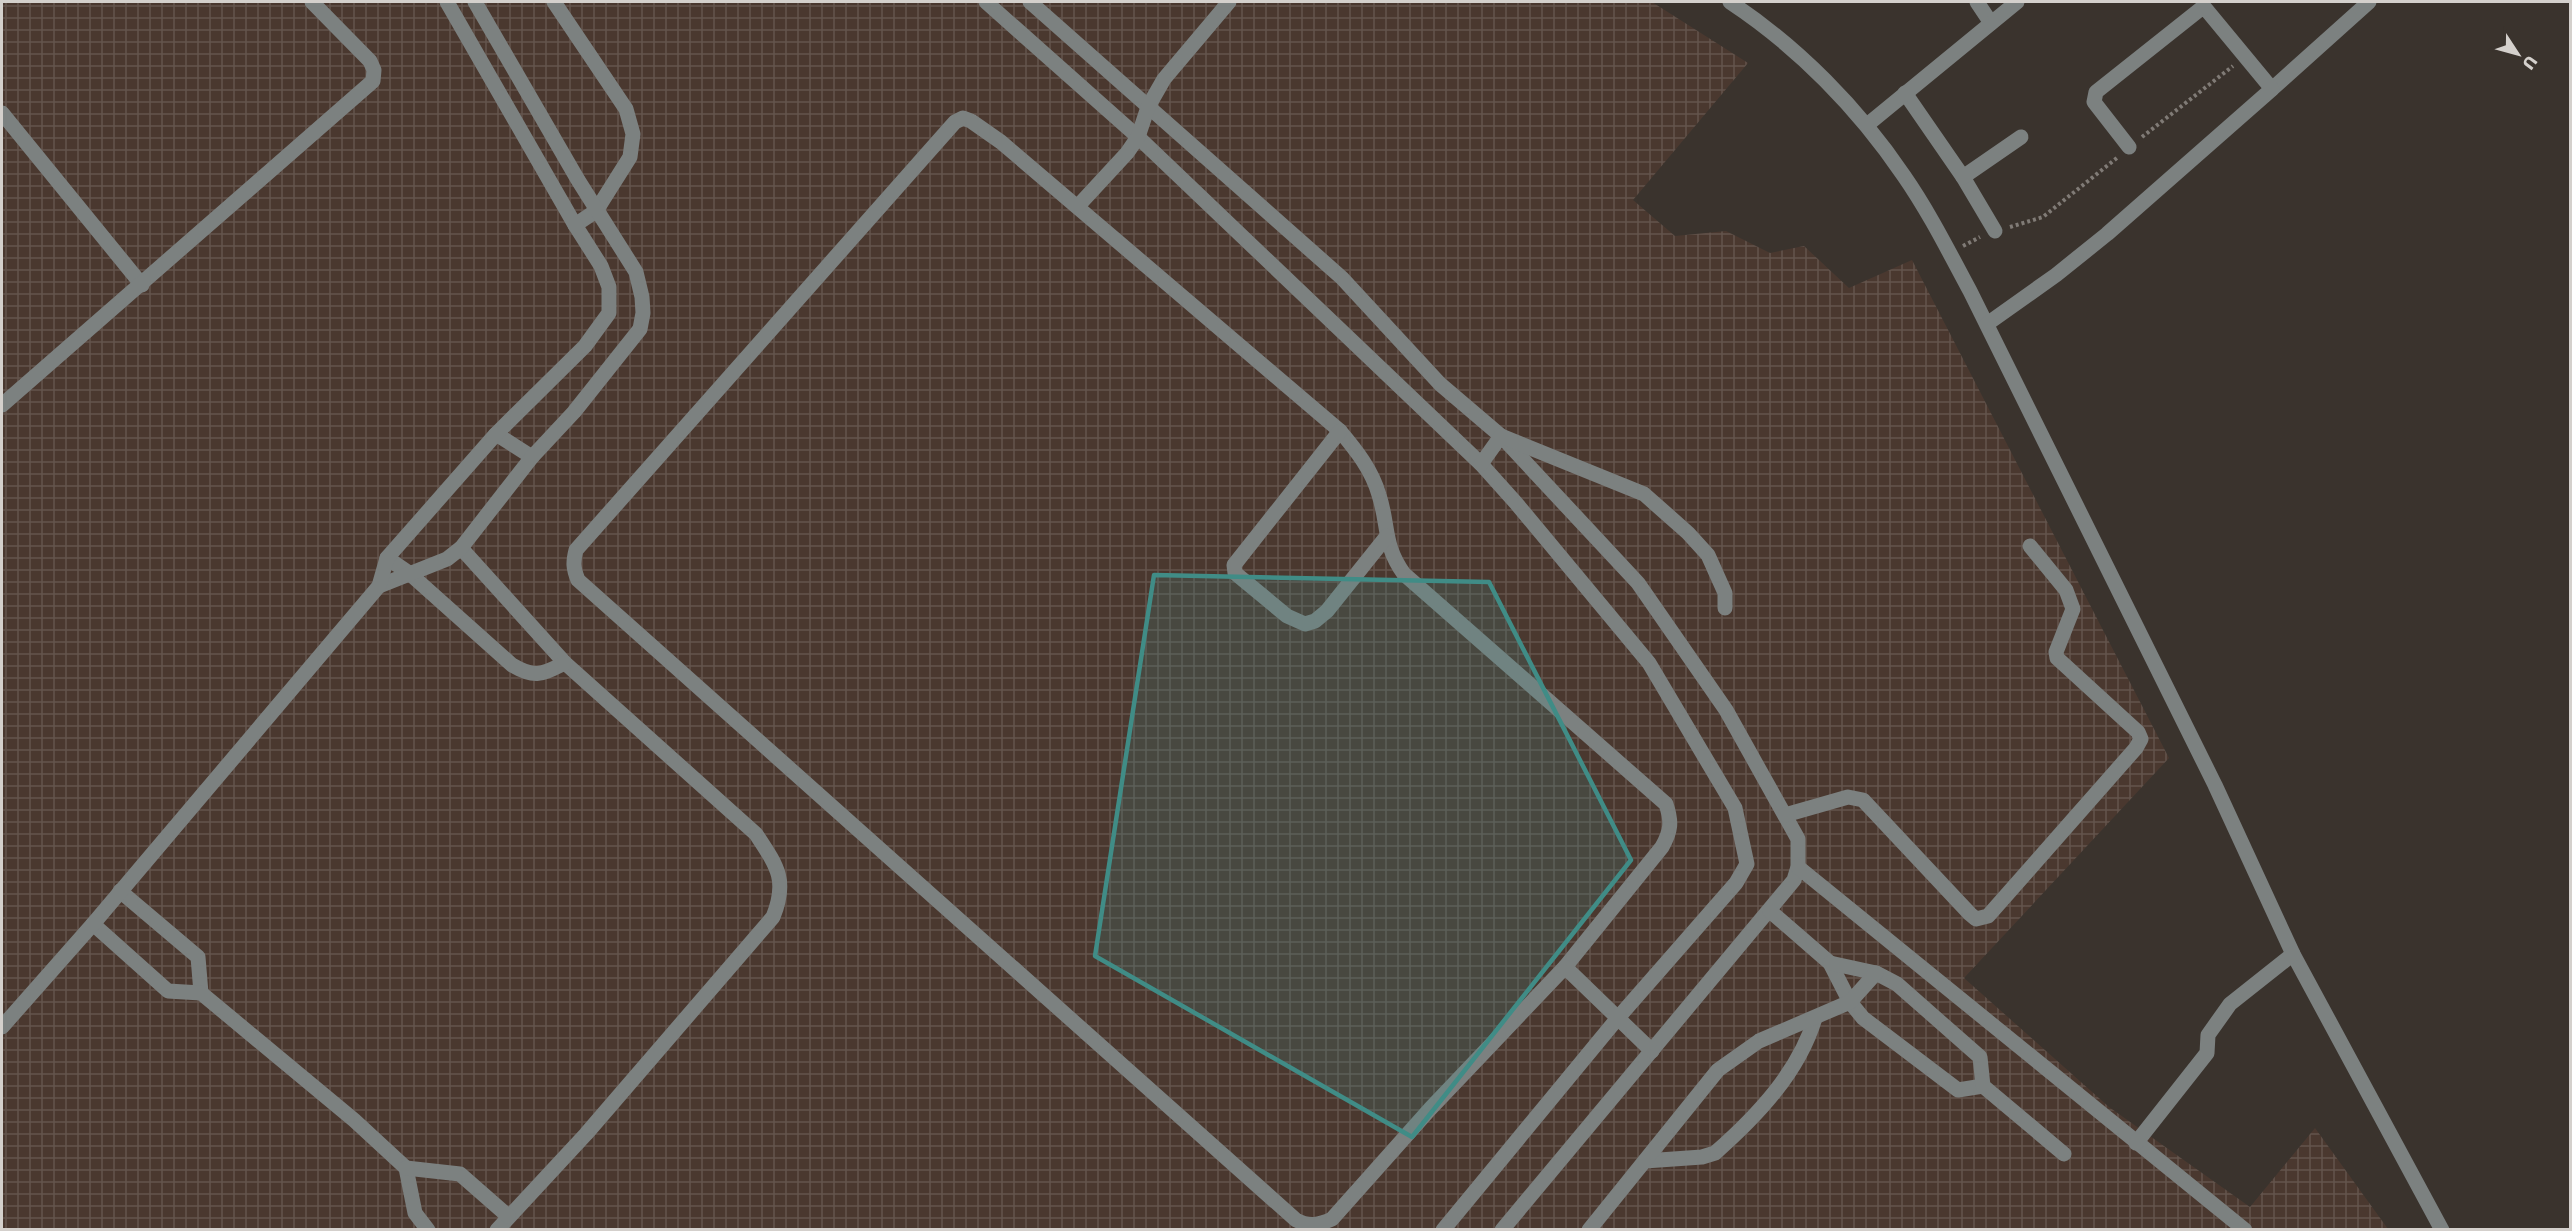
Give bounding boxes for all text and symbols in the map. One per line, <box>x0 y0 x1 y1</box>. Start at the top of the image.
north arrow <box>2488 24 2548 84</box>
text: U <box>2518 52 2541 73</box>

